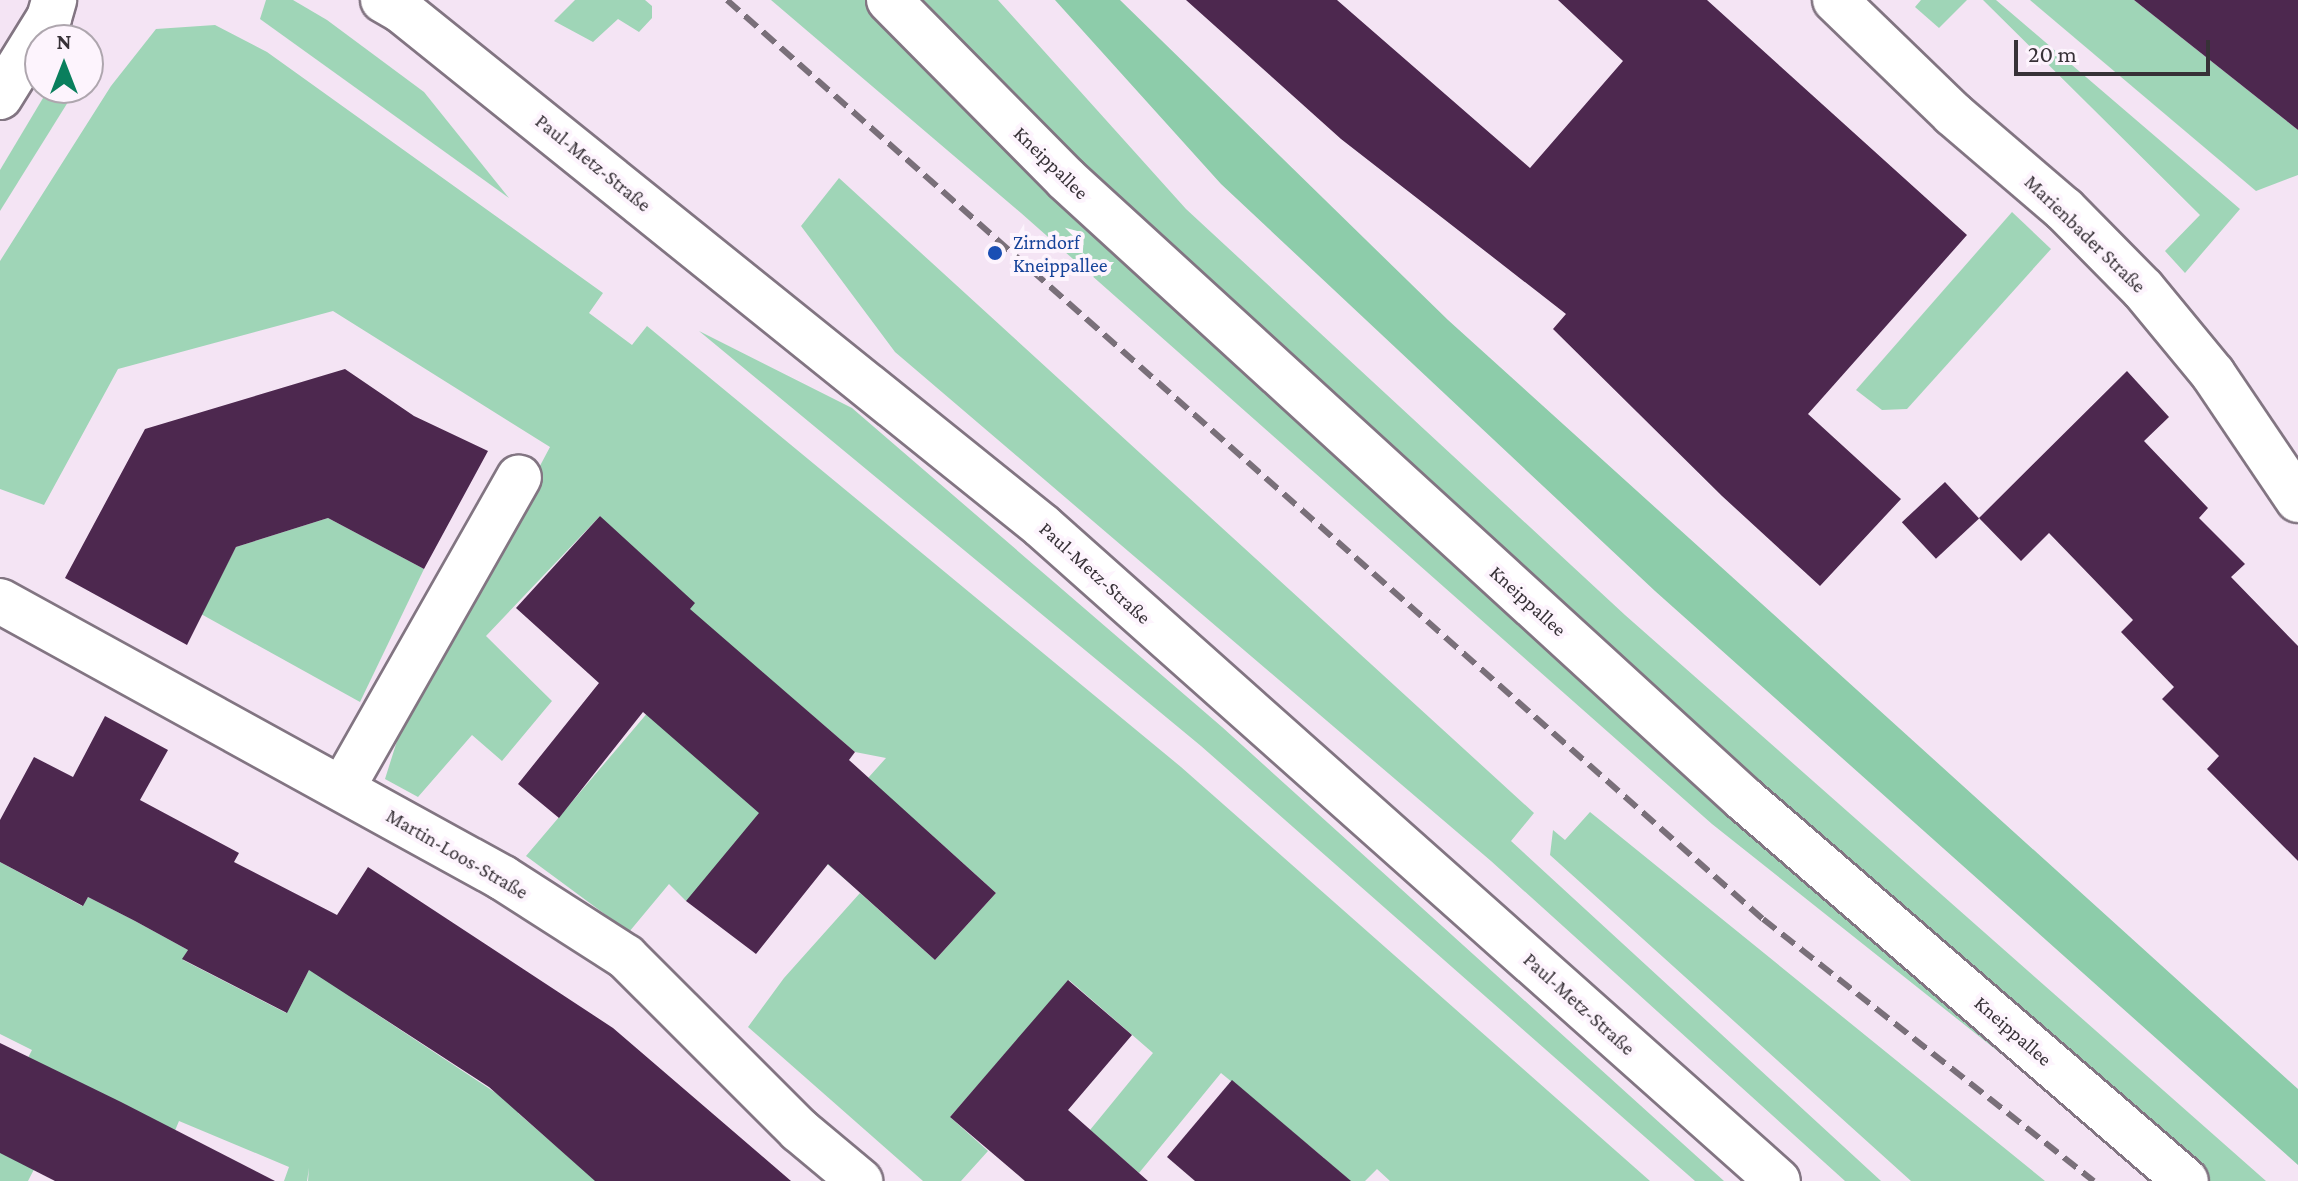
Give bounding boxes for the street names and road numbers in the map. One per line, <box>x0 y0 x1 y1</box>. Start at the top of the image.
street label: Paul-Metz-Straße <box>530 109 656 217</box>
street label: Kneippallee <box>1009 122 1093 204</box>
street label: Marienbader Straße <box>2019 170 2151 298</box>
street label: Paul-Metz-Straße <box>1034 517 1156 629</box>
street label: Kneippallee <box>1485 560 1571 642</box>
street label: Martin-Loos-Straße <box>382 804 532 904</box>
street label: Paul-Metz-Straße <box>1518 948 1640 1060</box>
street label: Kneippallee <box>1969 991 2057 1071</box>

